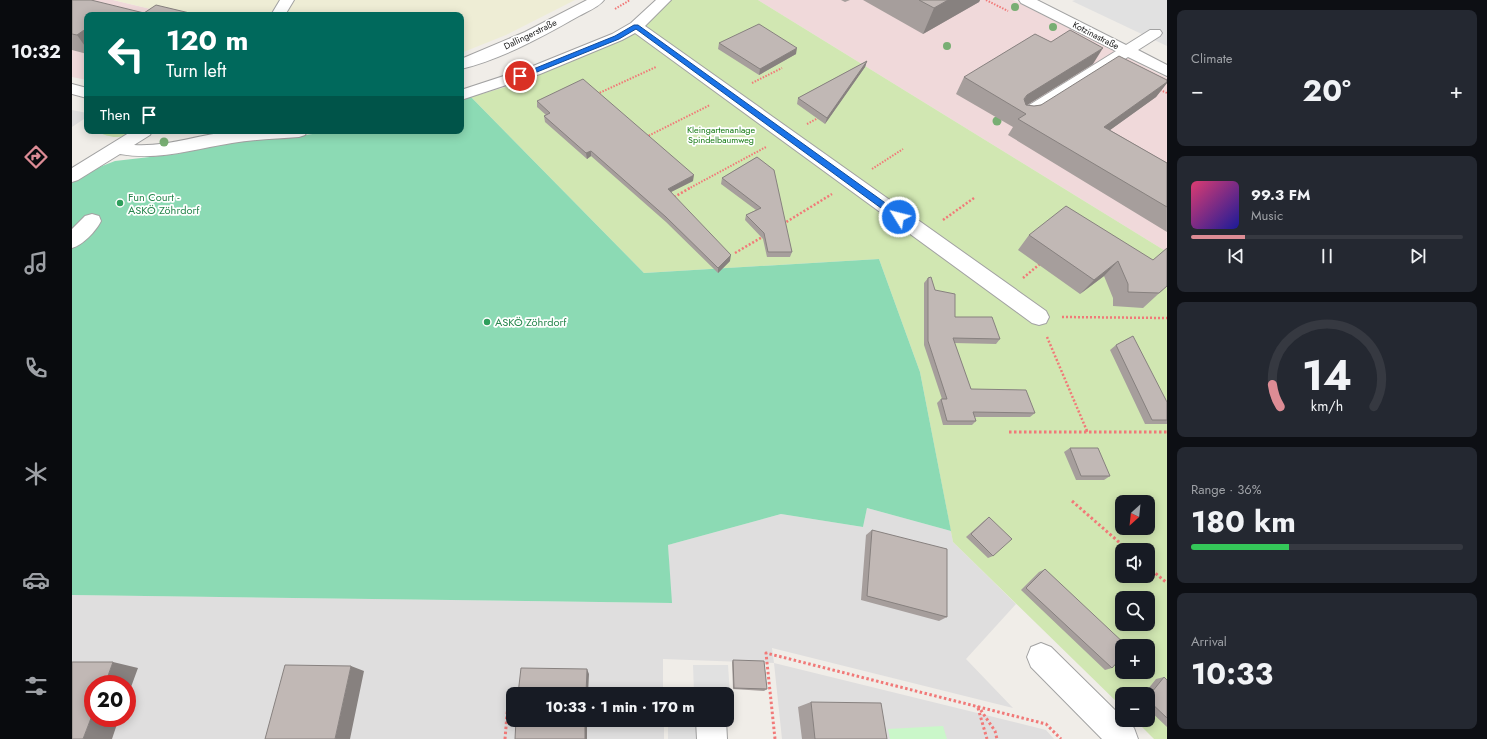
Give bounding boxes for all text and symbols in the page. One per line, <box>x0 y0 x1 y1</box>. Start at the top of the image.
street label: Dallingerstraße <box>501 15 559 52</box>
street label: Kotzinastraße <box>1071 18 1122 52</box>
text: 120 m <box>166 20 249 61</box>
icon: left <box>100 28 152 80</box>
text: 10:32 <box>11 39 61 65</box>
text: Climate <box>1191 49 1232 68</box>
text: Turn left <box>166 58 226 84</box>
pin <box>503 59 537 93</box>
icon: arrive <box>509 65 531 87</box>
text: 20° <box>1303 69 1351 112</box>
text: − <box>1191 74 1204 106</box>
text: + <box>1449 74 1463 106</box>
text: Then <box>100 104 130 126</box>
icon: arrive <box>138 104 160 126</box>
park label: Kleingartenanlage Spindelbaumweg <box>687 123 755 146</box>
icon: directions <box>22 143 50 171</box>
text: 99.3 FM <box>1251 184 1310 206</box>
place label: Fun Court - ASKÖ Zöhrdorf <box>128 189 200 218</box>
position arrow <box>878 196 920 238</box>
marker: Fun Court - ASKÖ Zöhrdorf <box>115 198 125 208</box>
text: Music <box>1251 206 1283 225</box>
icon: previous <box>1225 245 1247 267</box>
icon: pause <box>1316 245 1338 267</box>
icon: next <box>1407 245 1429 267</box>
icon: music <box>22 249 50 277</box>
place label: ASKÖ Zöhrdorf <box>495 314 567 330</box>
marker: ASKÖ Zöhrdorf <box>482 317 492 327</box>
text: 14 <box>1302 345 1352 406</box>
icon: phone <box>22 354 50 382</box>
text: km/h <box>1311 396 1343 416</box>
icon: climate <box>22 460 50 488</box>
text: Range · 36% <box>1191 480 1262 499</box>
north arrow <box>1115 495 1155 535</box>
map controls <box>1115 495 1155 727</box>
text: 180 km <box>1191 500 1296 543</box>
button: sound <box>1115 543 1155 583</box>
icon: car <box>22 566 50 594</box>
button: search <box>1115 591 1155 631</box>
text: Arrival <box>1191 632 1227 651</box>
button: + <box>1115 639 1155 679</box>
text: 10:33 <box>1191 652 1273 695</box>
icon: filters <box>22 672 50 700</box>
speed limit sign: 20 <box>84 675 136 727</box>
button: − <box>1115 687 1155 727</box>
text: 10:33 · 1 min · 170 m <box>545 696 695 718</box>

